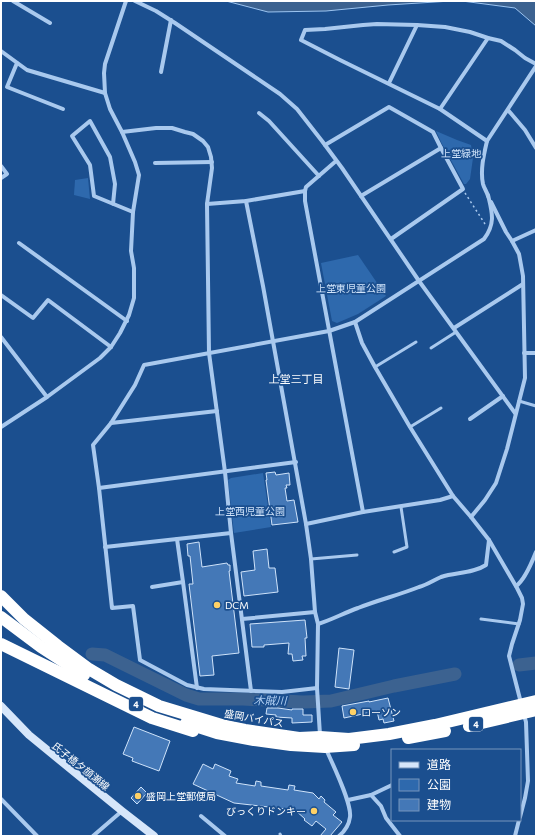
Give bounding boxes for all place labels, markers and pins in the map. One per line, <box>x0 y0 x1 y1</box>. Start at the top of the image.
place label: DCM <box>225 599 249 611</box>
marker: DCM <box>212 600 222 610</box>
place label: ローソン <box>361 706 401 718</box>
marker: ローソン <box>348 707 358 717</box>
place label: 盛岡上堂郵便局 <box>146 790 216 802</box>
marker: 盛岡上堂郵便局 <box>133 791 143 801</box>
place label: びっくりドンキー <box>226 805 306 817</box>
marker: びっくりドンキー <box>309 806 319 816</box>

